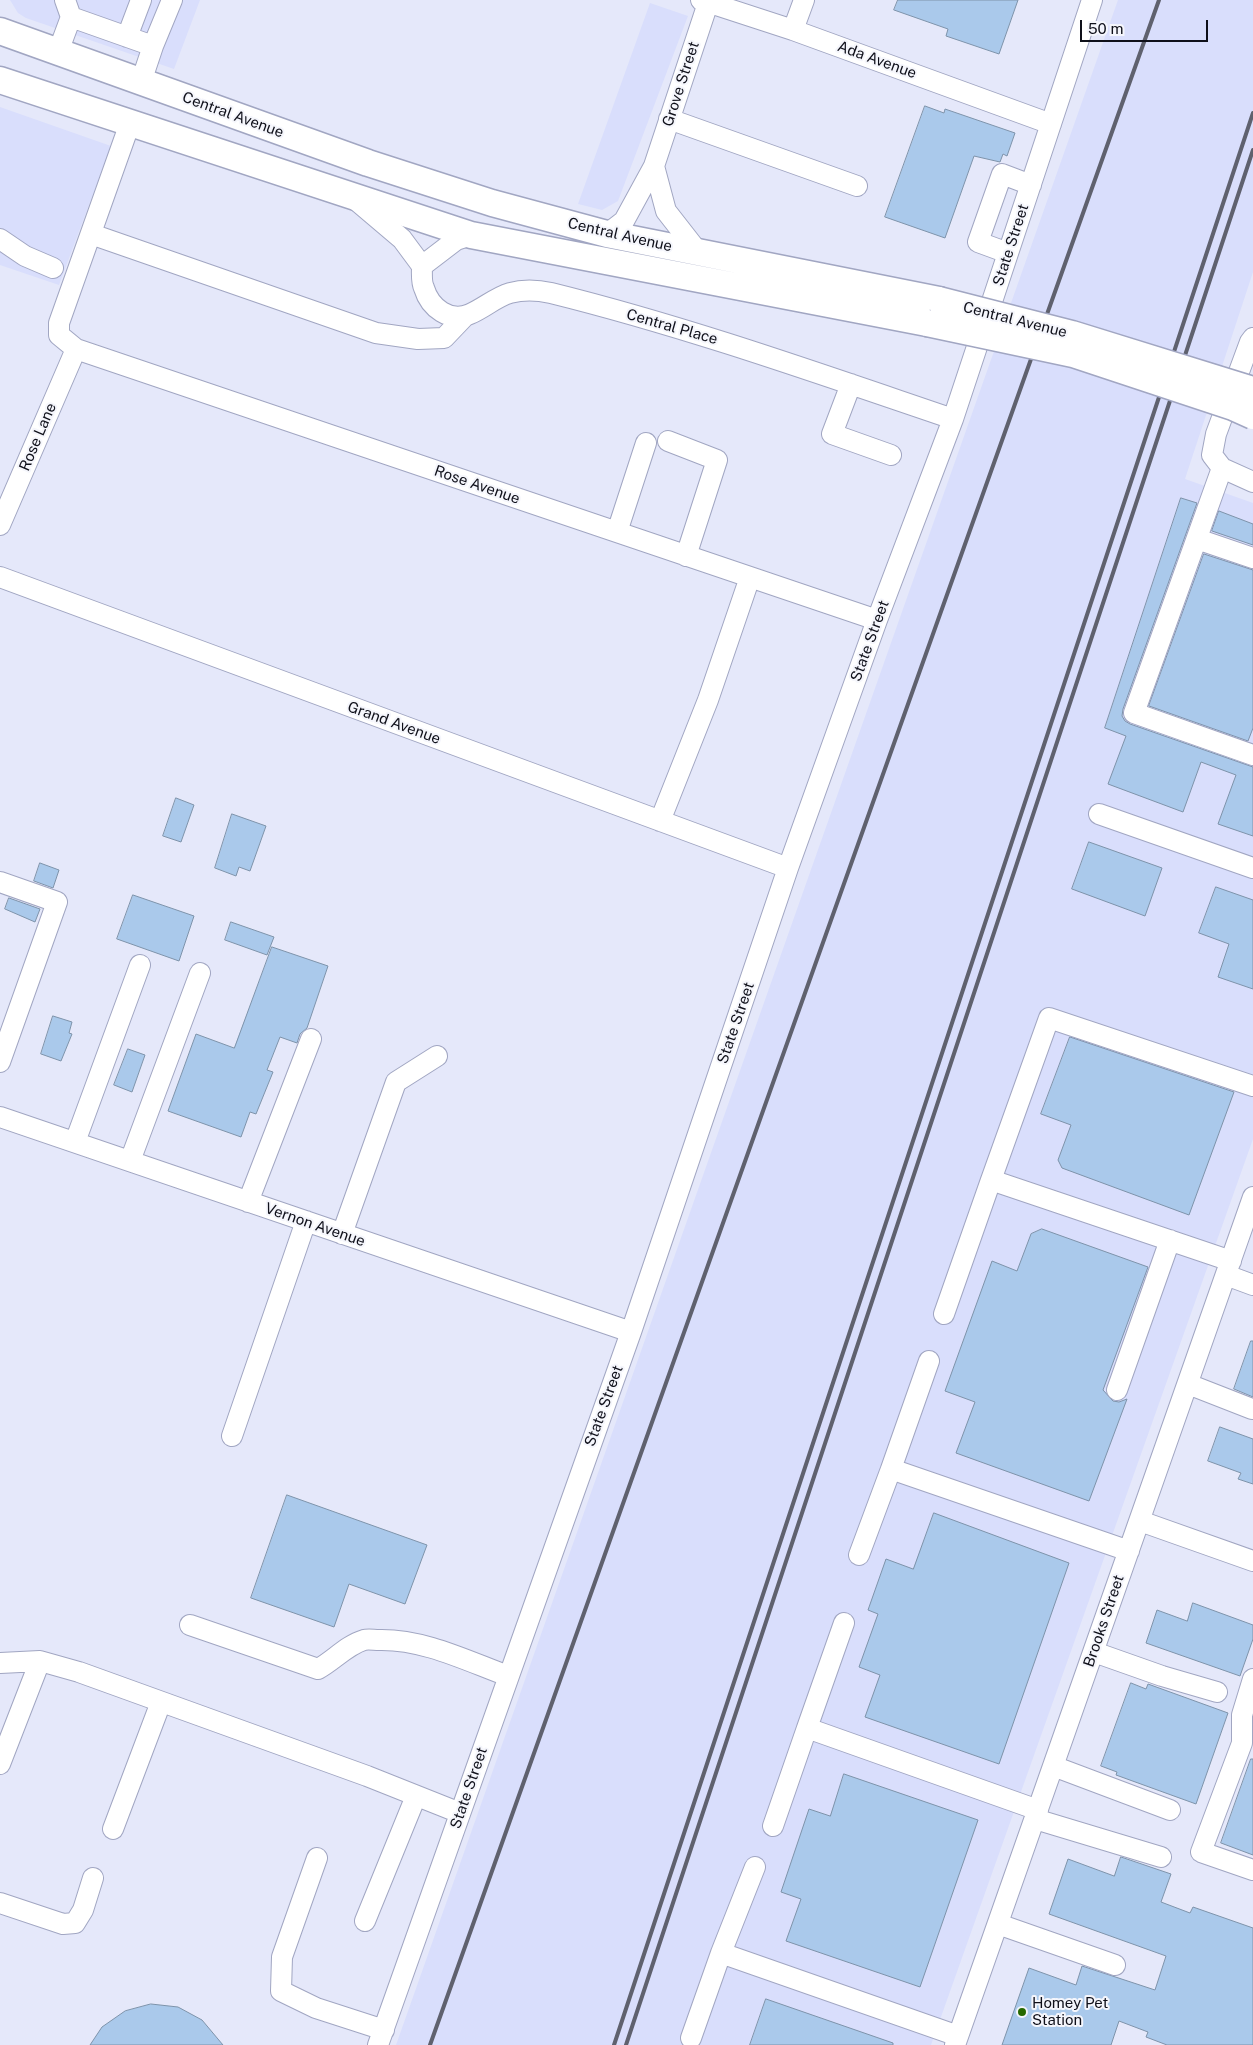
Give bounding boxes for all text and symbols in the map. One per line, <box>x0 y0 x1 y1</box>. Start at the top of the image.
scale bar <box>1083 10 1210 42</box>
text: 50 m <box>1088 20 1123 37</box>
street label: Ada Avenue <box>835 37 919 83</box>
street label: Grove Street <box>659 39 703 129</box>
street label: Central Avenue <box>180 88 286 142</box>
street label: State Street <box>989 202 1033 288</box>
street label: Central Avenue <box>566 214 674 256</box>
street label: Central Avenue <box>961 298 1069 342</box>
street label: Central Place <box>624 305 720 349</box>
street label: Rose Lane <box>16 400 60 474</box>
street label: Rose Avenue <box>432 462 522 508</box>
street label: State Street <box>847 598 893 684</box>
street label: Grand Avenue <box>345 698 443 748</box>
street label: State Street <box>714 980 758 1066</box>
street label: Vernon Avenue <box>263 1199 367 1251</box>
street label: State Street <box>581 1363 627 1449</box>
street label: Brooks Street <box>1080 1573 1128 1669</box>
street label: State Street <box>447 1745 491 1831</box>
place label: Homey Pet Station <box>1032 1994 1108 2029</box>
marker: Homey Pet Station <box>1016 2006 1028 2018</box>

